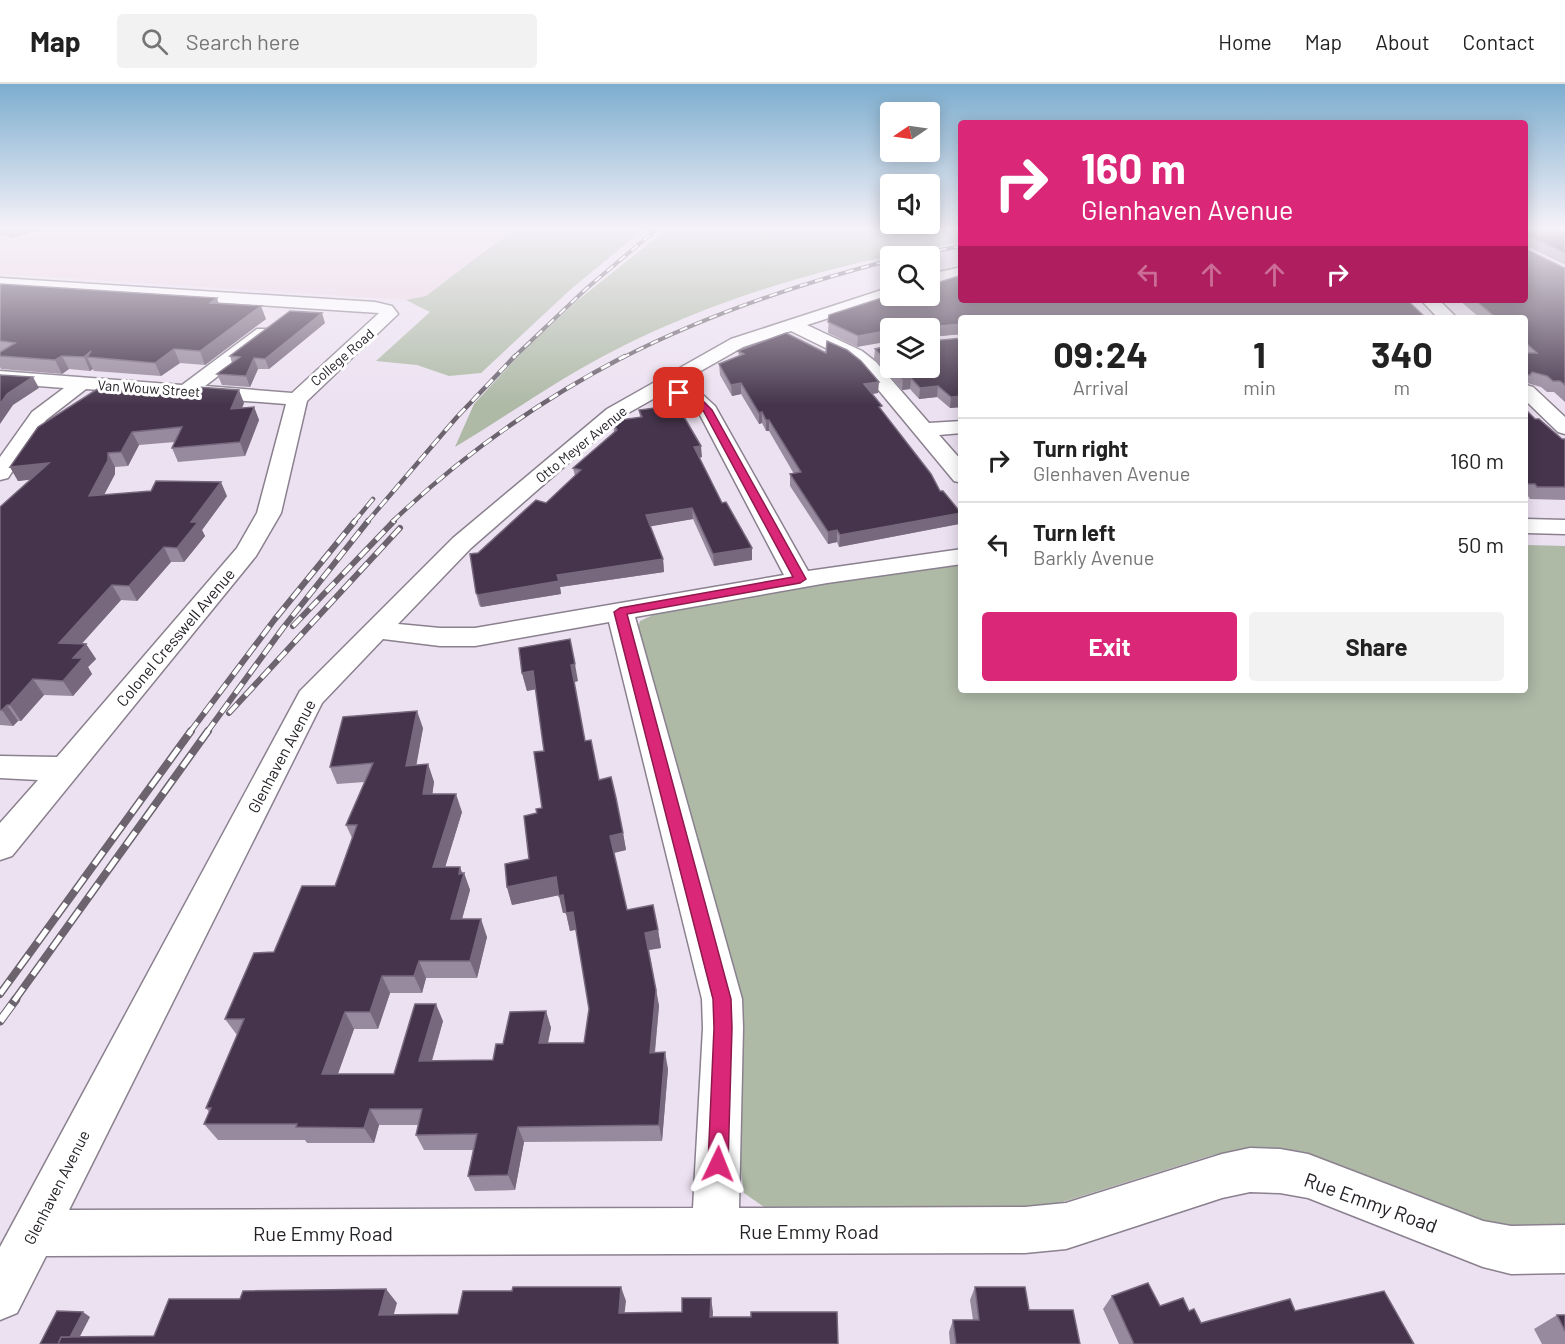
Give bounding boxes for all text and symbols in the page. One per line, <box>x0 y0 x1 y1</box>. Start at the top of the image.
search box <box>117 14 537 68</box>
text: Map <box>30 24 81 58</box>
icon: search <box>138 25 171 58</box>
text: Search here <box>186 28 300 54</box>
text: Home <box>1218 29 1272 54</box>
text: Map <box>1305 29 1342 54</box>
text: About <box>1375 29 1430 54</box>
text: Contact <box>1463 29 1535 54</box>
north arrow <box>880 102 940 162</box>
map controls <box>880 102 940 378</box>
text: 160 m <box>1081 142 1186 192</box>
icon: right <box>982 144 1060 222</box>
button: sound <box>880 174 940 234</box>
text: Glenhaven Avenue <box>1081 193 1293 225</box>
button: search <box>880 246 940 306</box>
icon: left <box>1132 258 1165 291</box>
icon: ahead <box>1195 258 1228 291</box>
icon: ahead <box>1258 258 1291 291</box>
icon: right <box>1321 258 1354 291</box>
button: layers <box>880 318 940 378</box>
street label: College Road <box>307 325 377 389</box>
text: 09:24 <box>1053 332 1148 375</box>
text: 1 <box>1253 332 1266 375</box>
text: 340 <box>1371 332 1433 375</box>
pin <box>653 367 704 418</box>
text: Arrival <box>1073 375 1129 399</box>
text: min <box>1243 375 1276 399</box>
text: m <box>1394 375 1410 399</box>
street label: Van Wouw Street <box>97 376 201 400</box>
icon: arrive <box>662 376 695 409</box>
street label: Otto Meyer Avenue <box>532 402 630 486</box>
text: Turn right <box>1033 435 1128 461</box>
icon: right <box>982 444 1015 477</box>
text: 160 m <box>1450 447 1504 473</box>
text: Glenhaven Avenue <box>1033 461 1190 485</box>
text: Turn left <box>1033 519 1116 545</box>
icon: left <box>982 528 1015 561</box>
text: 50 m <box>1458 531 1504 557</box>
text: Barkly Avenue <box>1033 545 1154 569</box>
street label: Colonel Cresswell Avenue <box>112 564 238 710</box>
button: Exit <box>982 612 1237 681</box>
button: Share <box>1249 612 1504 681</box>
street label: Glenhaven Avenue <box>243 696 319 816</box>
street label: Glenhaven Avenue <box>19 1127 93 1247</box>
position arrow <box>686 1132 750 1196</box>
street label: Rue Emmy Road <box>1301 1167 1441 1237</box>
street label: Rue Emmy Road <box>739 1219 879 1243</box>
street label: Rue Emmy Road <box>253 1221 393 1245</box>

